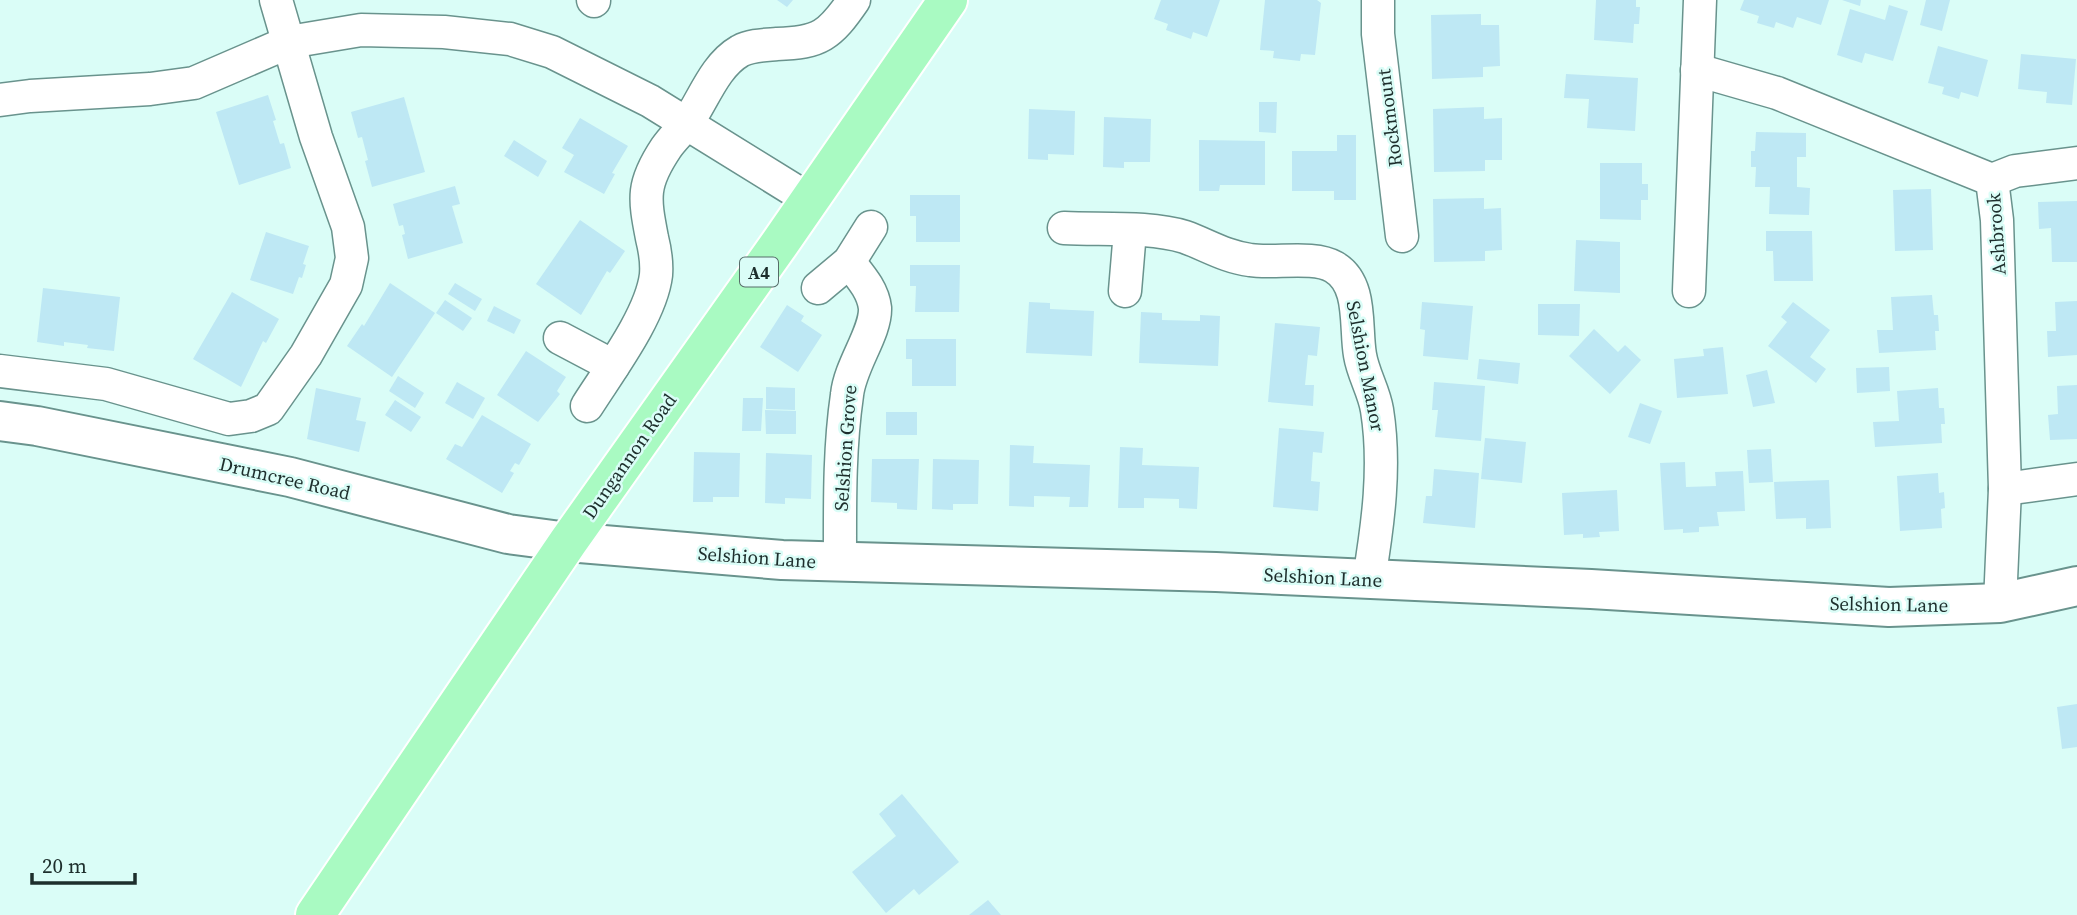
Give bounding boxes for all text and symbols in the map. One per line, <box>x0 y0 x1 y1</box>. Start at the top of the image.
street label: Rockmount <box>1370 67 1408 168</box>
street label: Ashbrook <box>1980 192 2012 276</box>
road number: A4 <box>740 258 778 286</box>
street label: Selshion Manor <box>1341 298 1391 434</box>
street label: Selshion Grove <box>828 384 862 512</box>
street label: Dungannon Road <box>576 388 682 524</box>
street label: Drumcree Road <box>217 450 353 506</box>
street label: Selshion Lane <box>697 540 817 574</box>
street label: Selshion Lane <box>1263 561 1383 593</box>
street label: Selshion Lane <box>1830 590 1948 618</box>
scale bar <box>32 842 135 886</box>
text: 20 m <box>42 851 87 880</box>

